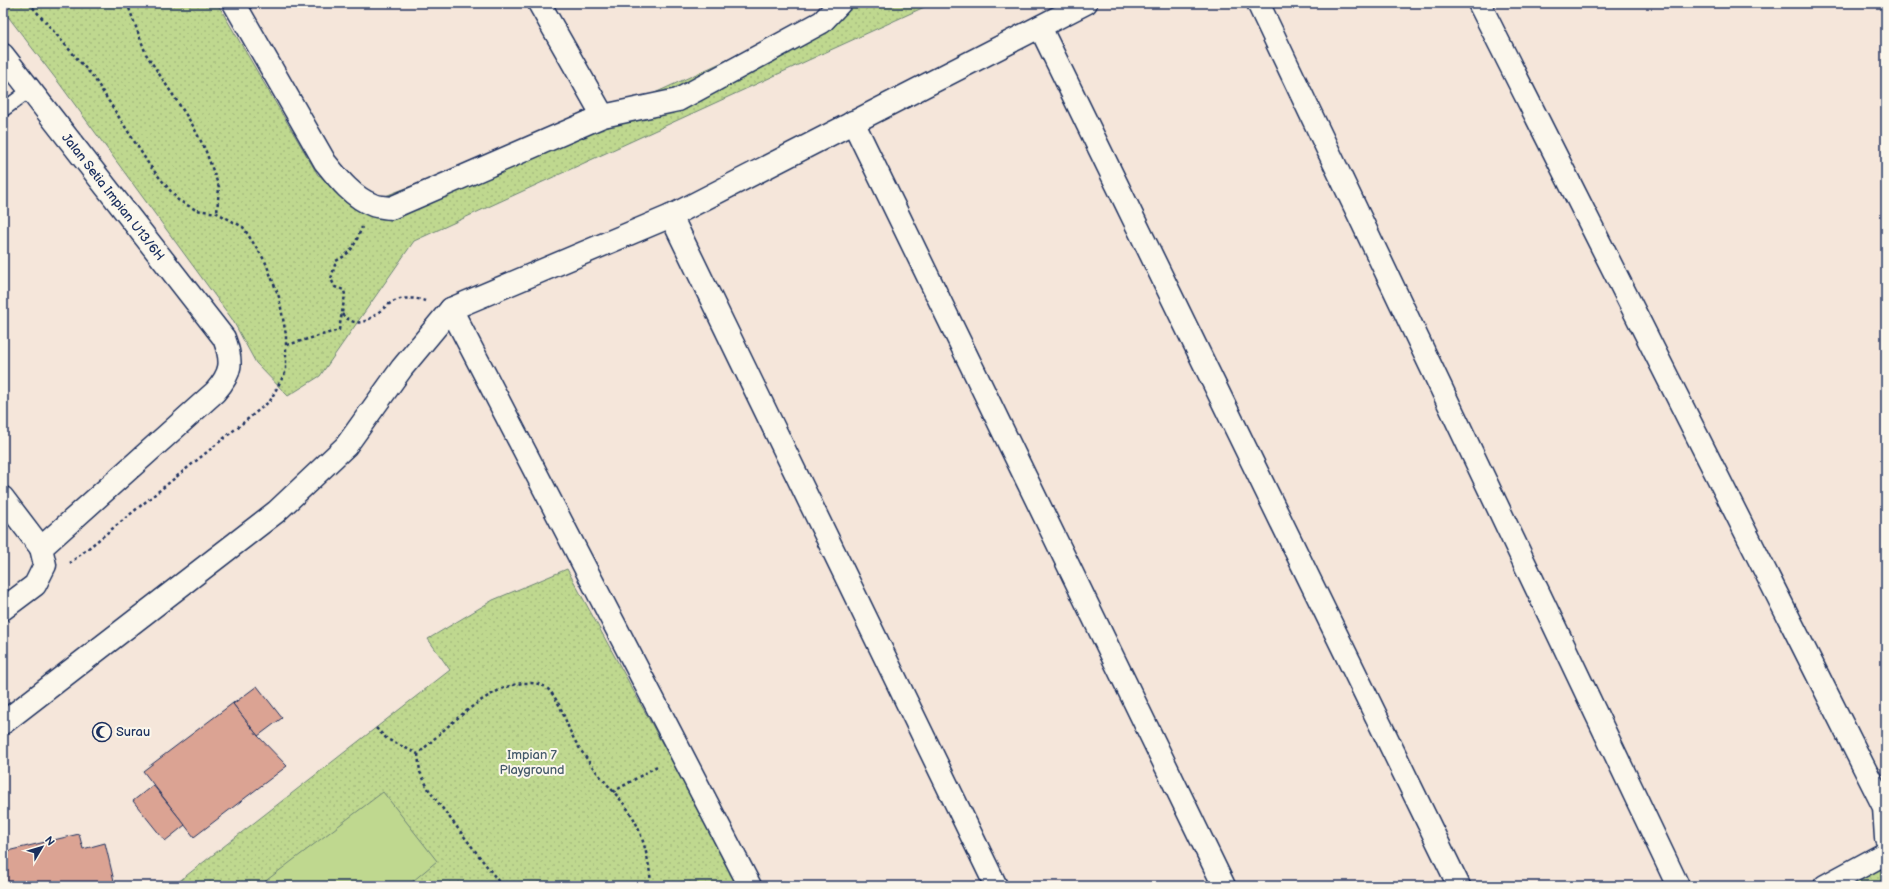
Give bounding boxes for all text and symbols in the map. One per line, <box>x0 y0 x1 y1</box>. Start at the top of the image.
street label: Jalan Setia Impian U13/6H <box>58 130 168 264</box>
mosque icon: Surau <box>91 721 113 743</box>
place label: Surau <box>116 724 150 740</box>
park label: Impian 7 Playground <box>499 747 565 778</box>
north arrow <box>22 827 62 867</box>
text: N <box>42 834 57 848</box>

